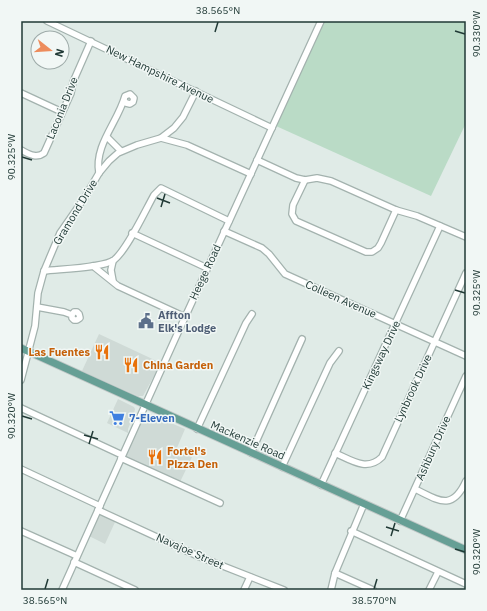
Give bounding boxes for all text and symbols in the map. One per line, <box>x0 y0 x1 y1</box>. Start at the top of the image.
text: 38.565°N <box>196 4 240 17</box>
text: 90.330°W <box>470 11 483 57</box>
north arrow <box>30 30 70 70</box>
street label: New Hampshire Avenue <box>104 42 216 106</box>
text: N <box>52 47 67 59</box>
street label: Laconia Drive <box>43 75 81 141</box>
text: 90.325°W <box>5 134 18 180</box>
street label: Gramond Drive <box>50 177 100 247</box>
street label: Heege Road <box>186 242 224 302</box>
text: 90.325°W <box>470 270 483 316</box>
street label: Colleen Avenue <box>303 277 379 321</box>
place label: Affton Elk's Lodge <box>158 308 216 335</box>
public building icon: Affton Elk's Lodge <box>137 312 155 330</box>
street label: Kingsway Drive <box>359 318 403 392</box>
restaurant icon: Las Fuentes <box>93 343 111 361</box>
place label: Las Fuentes <box>28 345 90 359</box>
street label: Lynbrook Drive <box>391 352 435 424</box>
restaurant icon: China Garden <box>122 356 140 374</box>
place label: China Garden <box>143 358 213 372</box>
text: 90.320°W <box>5 393 18 439</box>
supermarket icon: 7-Eleven <box>108 409 126 427</box>
place label: 7-Eleven <box>129 411 175 425</box>
street label: Ashbury Drive <box>413 414 453 482</box>
street label: Mackenzie Road <box>209 417 287 463</box>
place label: Fortel's Pizza Den <box>167 444 218 471</box>
restaurant icon: Fortel's Pizza Den <box>146 448 164 466</box>
text: 90.320°W <box>470 529 483 575</box>
street label: Navajoe Street <box>154 530 226 572</box>
text: 38.565°N <box>23 594 67 607</box>
text: 38.570°N <box>352 594 396 607</box>

